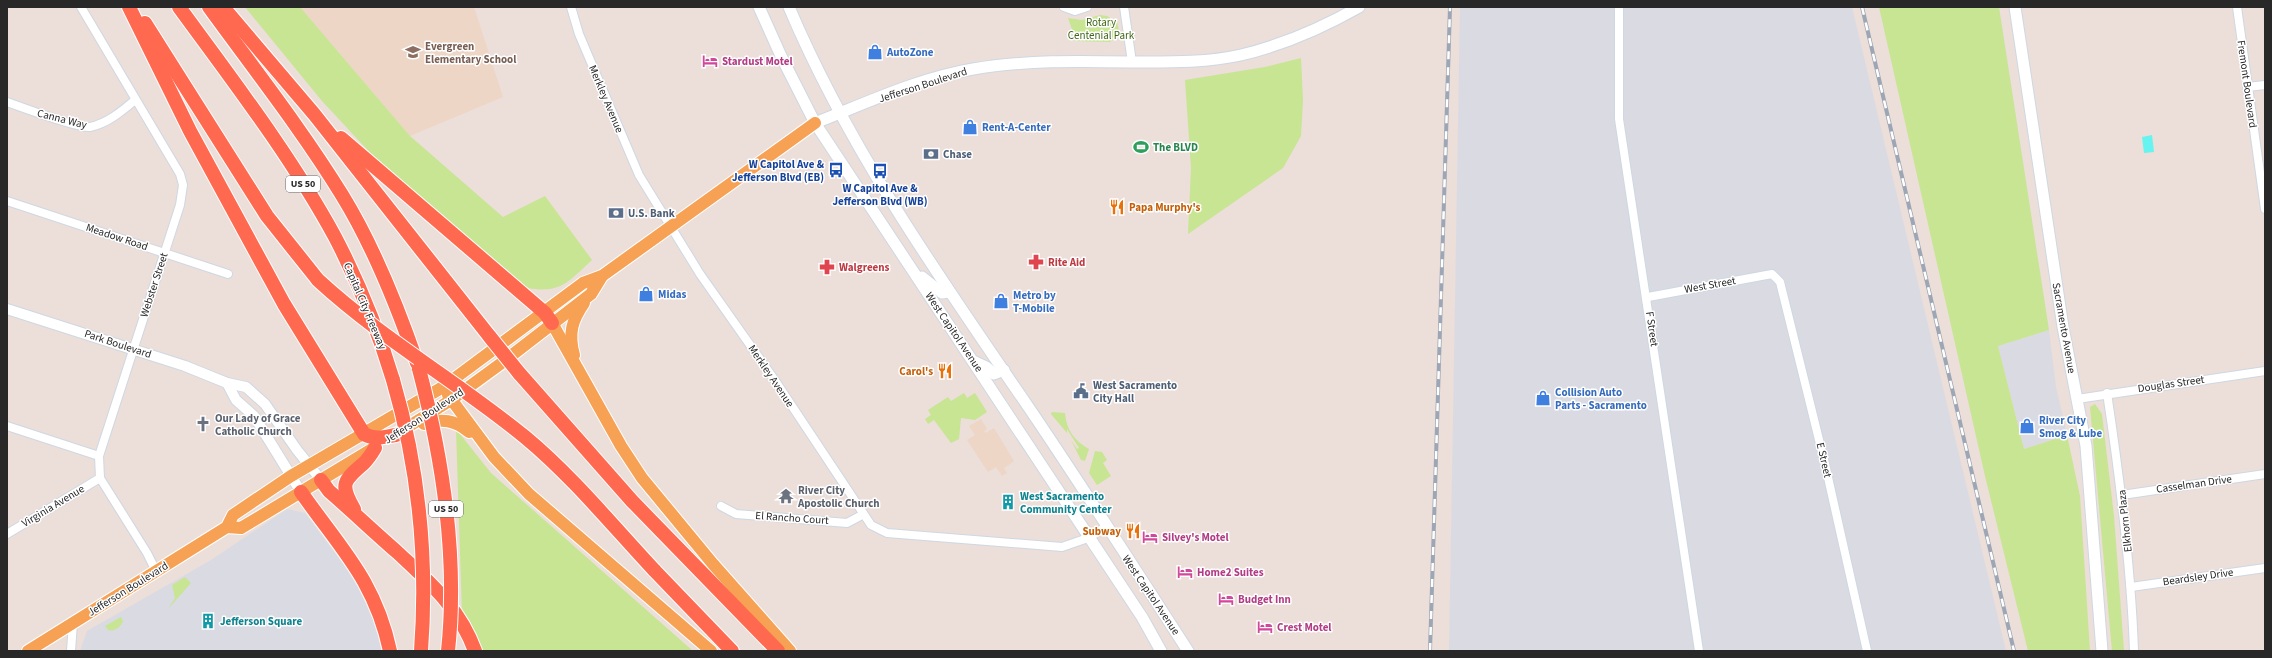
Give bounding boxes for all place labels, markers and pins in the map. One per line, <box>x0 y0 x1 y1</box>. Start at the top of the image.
place label: Evergreen Elementary School <box>425 39 517 67</box>
school or university icon: Evergreen Elementary School <box>404 43 422 61</box>
shop icon: AutoZone <box>866 43 884 61</box>
place label: AutoZone <box>886 45 934 60</box>
hotel icon: Stardust Motel <box>701 52 719 70</box>
place label: Stardust Motel <box>722 54 793 69</box>
shop icon: Rent-A-Center <box>961 118 979 136</box>
place label: Rent-A-Center <box>982 120 1051 135</box>
sports icon: The BLVD <box>1132 138 1150 156</box>
place label: The BLVD <box>1153 140 1198 155</box>
bank icon: Chase <box>922 145 940 163</box>
place label: Chase <box>943 147 972 162</box>
place label: W Capitol Ave & Jefferson Blvd (EB) <box>732 157 825 185</box>
bus stop icon: W Capitol Ave & Jefferson Blvd (EB) <box>827 161 845 179</box>
bus stop icon: W Capitol Ave & Jefferson Blvd (WB) <box>871 162 889 180</box>
place label: W Capitol Ave & Jefferson Blvd (WB) <box>833 181 927 209</box>
restaurant icon: Papa Murphy's <box>1108 198 1126 216</box>
place label: Papa Murphy's <box>1129 200 1201 215</box>
bank icon: U.S. Bank <box>607 204 625 222</box>
place label: U.S. Bank <box>628 206 675 221</box>
pharmacy icon: Rite Aid <box>1027 253 1045 271</box>
place label: Rite Aid <box>1048 255 1085 270</box>
pharmacy icon: Walgreens <box>818 258 836 276</box>
place label: Walgreens <box>839 260 890 275</box>
shop icon: Midas <box>637 285 655 303</box>
place label: Midas <box>658 287 687 302</box>
place label: Metro by T-Mobile <box>1013 288 1056 316</box>
shop icon: Metro by T-Mobile <box>992 292 1010 310</box>
restaurant icon: Carol's <box>936 362 954 380</box>
place label: Carol's <box>899 364 933 379</box>
place label: West Sacramento City Hall <box>1093 378 1177 406</box>
public building icon: West Sacramento City Hall <box>1072 382 1090 400</box>
place label: Collision Auto Parts - Sacramento <box>1555 385 1647 413</box>
shop icon: Collision Auto Parts - Sacramento <box>1534 389 1552 407</box>
place label: Our Lady of Grace Catholic Church <box>215 411 301 439</box>
place label: River City Smog & Lube <box>2039 413 2102 441</box>
church icon: Our Lady of Grace Catholic Church <box>194 415 212 433</box>
shop icon: River City Smog & Lube <box>2018 417 2036 435</box>
place label: River City Apostolic Church <box>797 483 880 511</box>
temple icon: River City Apostolic Church <box>777 487 795 505</box>
place label: West Sacramento Community Center <box>1020 489 1112 517</box>
building icon: West Sacramento Community Center <box>999 493 1017 511</box>
restaurant icon: Subway <box>1124 522 1142 540</box>
place label: Subway <box>1082 524 1121 539</box>
hotel icon: Silvey's Motel <box>1141 528 1159 546</box>
place label: Silvey's Motel <box>1162 530 1229 545</box>
hotel icon: Home2 Suites <box>1176 563 1194 581</box>
place label: Home2 Suites <box>1197 565 1264 580</box>
hotel icon: Budget Inn <box>1217 590 1235 608</box>
place label: Budget Inn <box>1238 592 1291 607</box>
building icon: Jefferson Square <box>199 612 217 630</box>
place label: Jefferson Square <box>220 614 303 629</box>
hotel icon: Crest Motel <box>1256 618 1274 636</box>
place label: Crest Motel <box>1277 620 1332 635</box>

